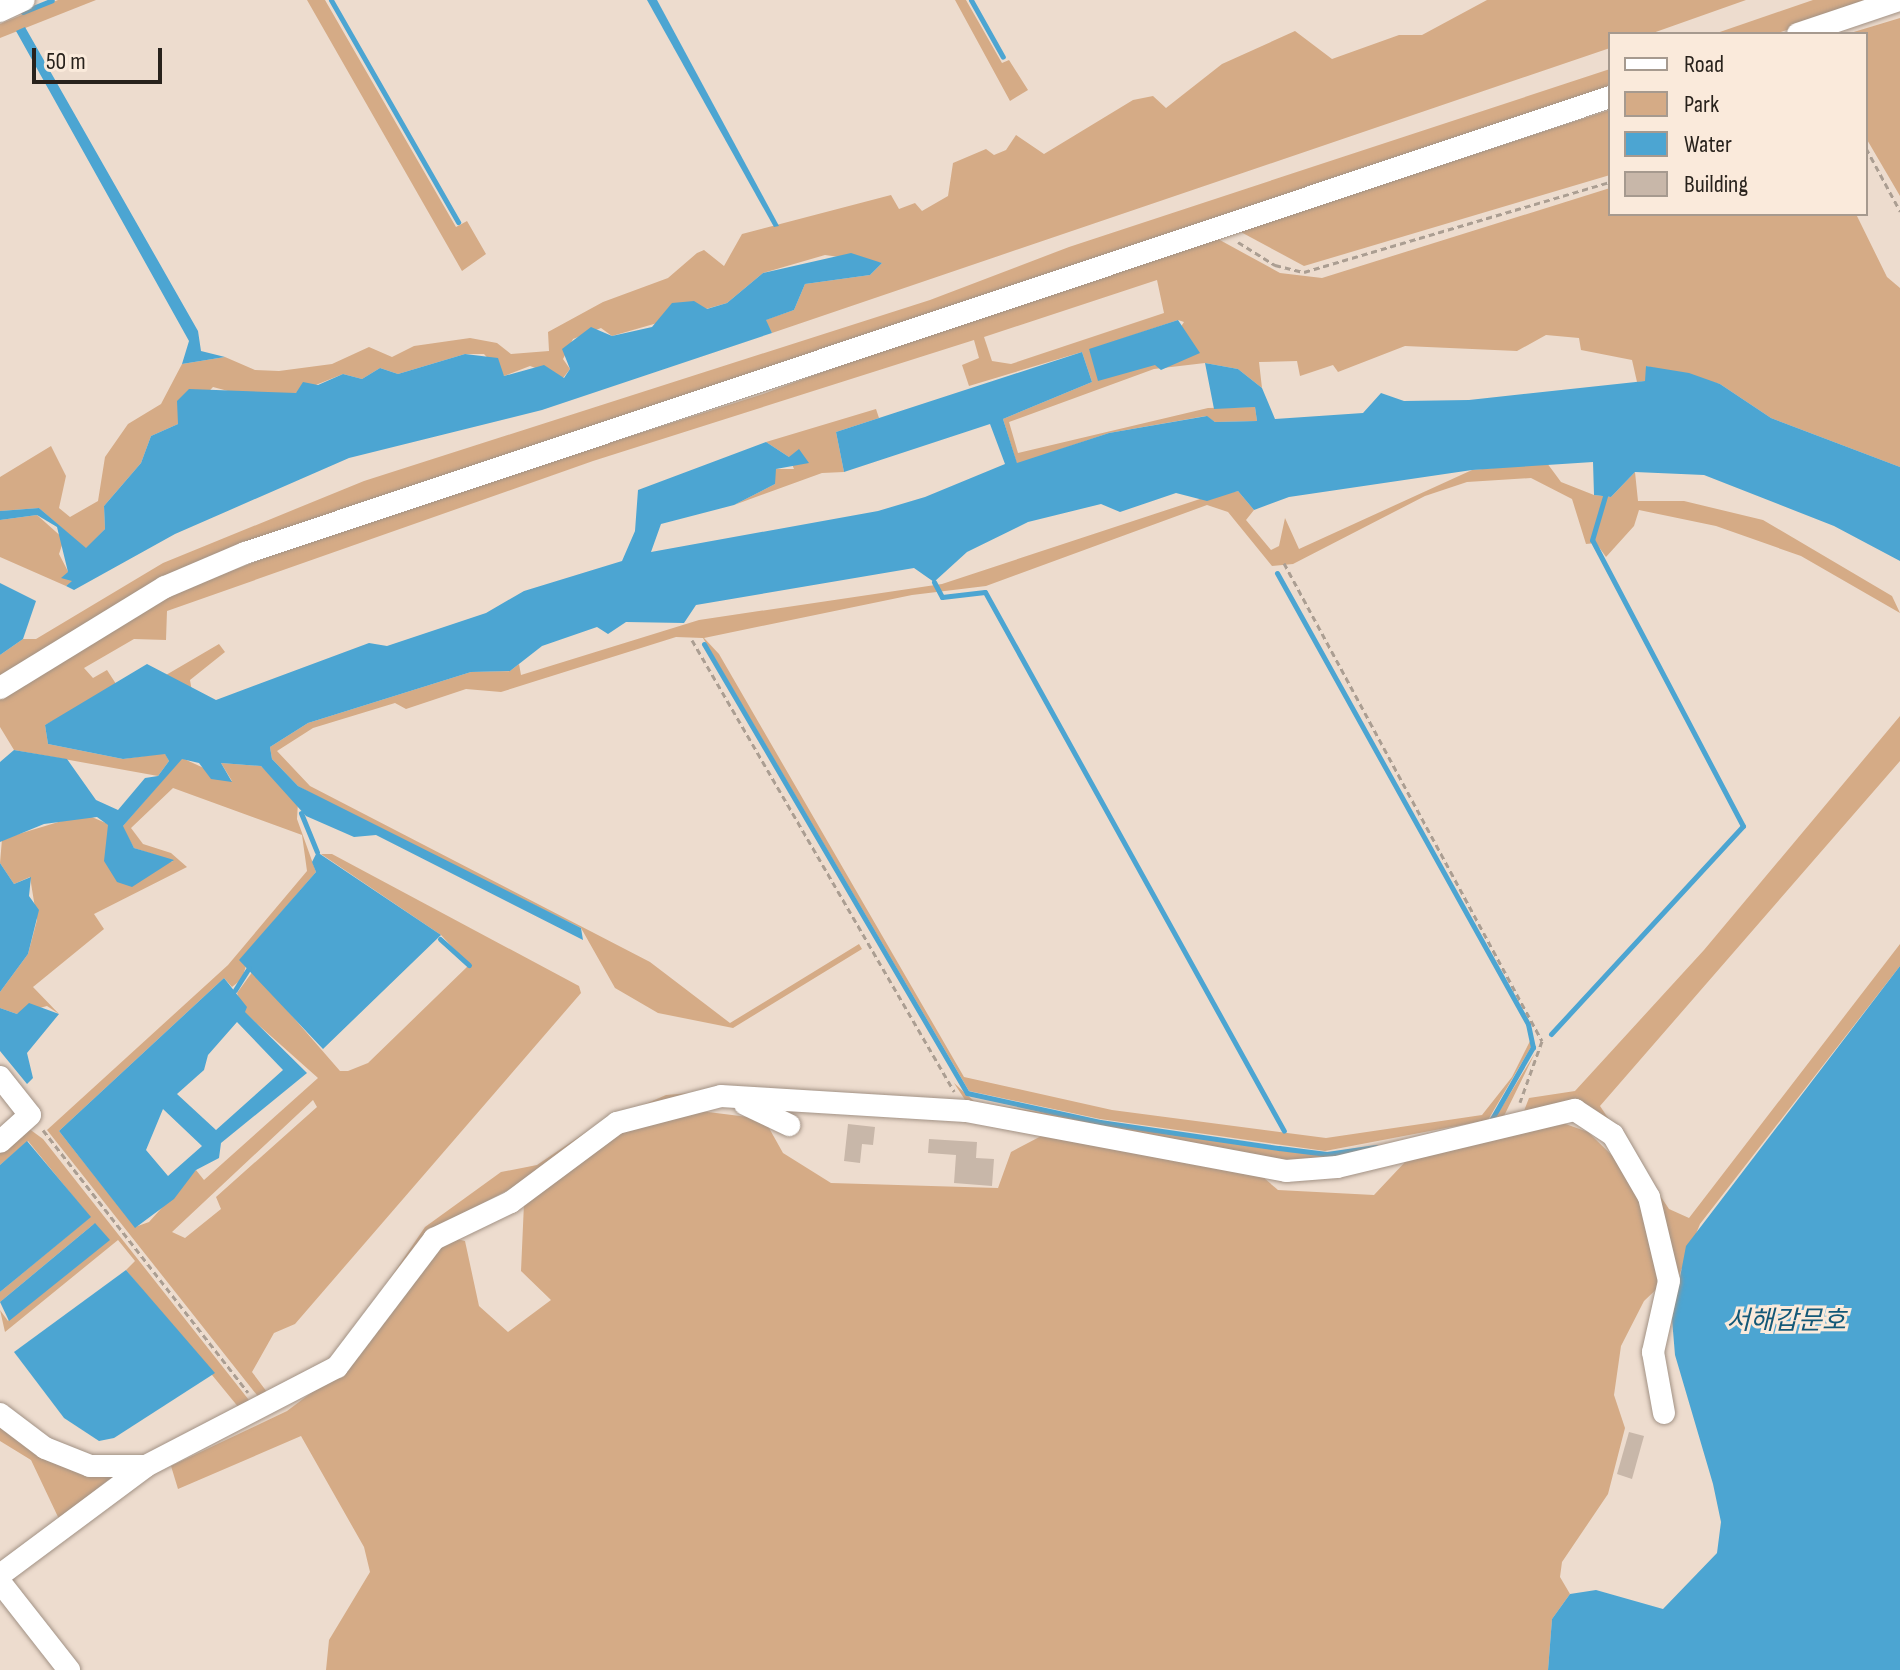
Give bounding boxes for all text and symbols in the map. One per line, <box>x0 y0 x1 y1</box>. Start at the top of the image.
scale bar <box>36 32 166 82</box>
legend <box>1608 32 1868 216</box>
text: 50 m <box>46 47 86 76</box>
text: Road <box>1684 50 1724 79</box>
text: Park <box>1684 90 1719 119</box>
text: Water <box>1684 130 1732 159</box>
text: Building <box>1684 170 1748 199</box>
water label: 서해갑문호 <box>1726 1306 1846 1338</box>

